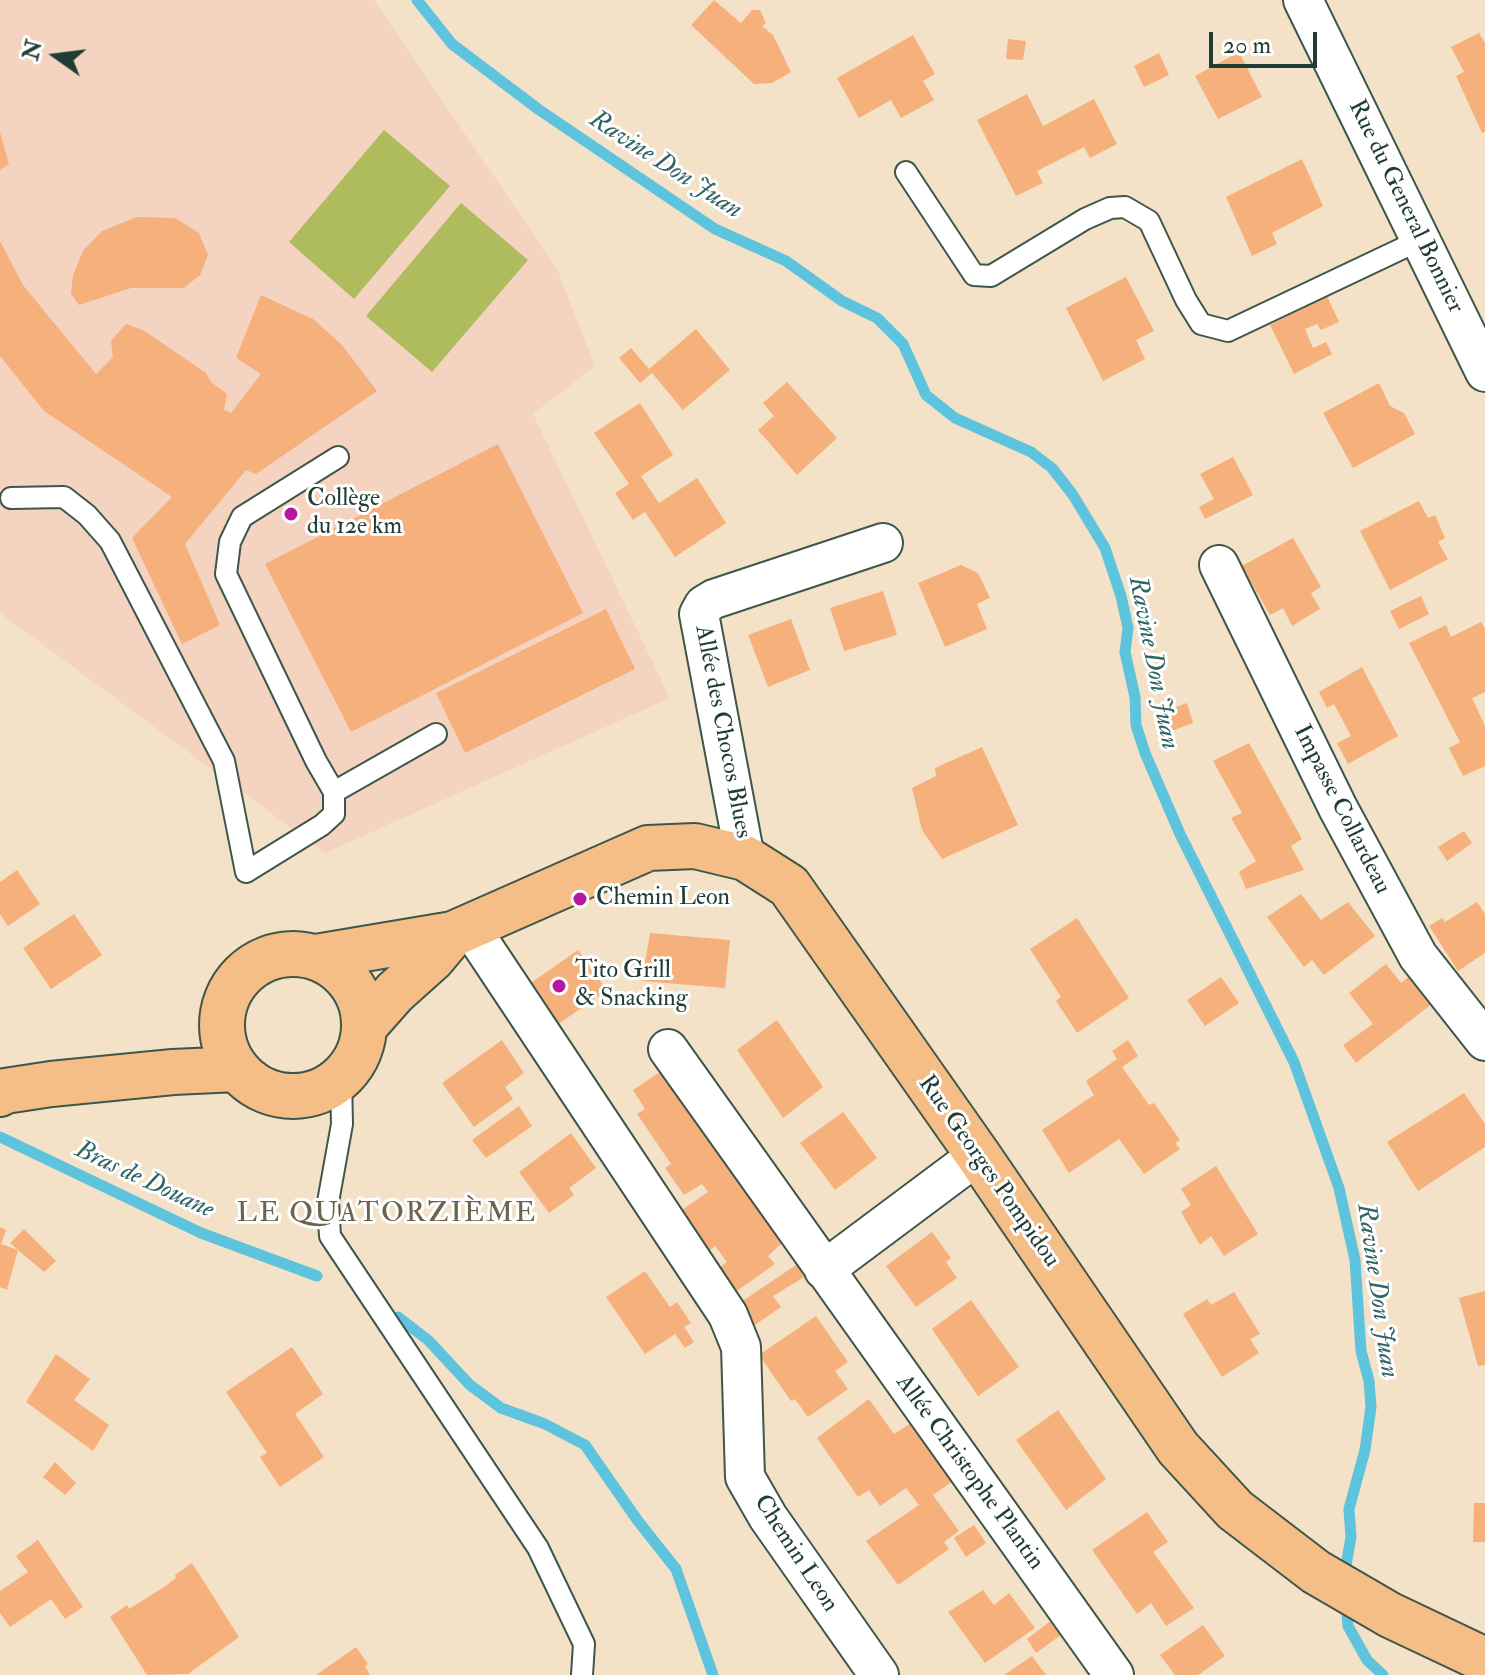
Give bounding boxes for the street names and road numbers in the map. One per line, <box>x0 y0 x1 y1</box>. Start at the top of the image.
street label: Rue du General Bonnier <box>1341 96 1469 318</box>
street label: Allée des Chocos Blues <box>687 623 757 841</box>
street label: Impasse Collardeau <box>1286 721 1396 899</box>
street label: Rue Georges Pompidou <box>911 1070 1065 1274</box>
street label: Allée Christophe Plantin <box>889 1370 1049 1576</box>
street label: Chemin Leon <box>746 1490 844 1618</box>

